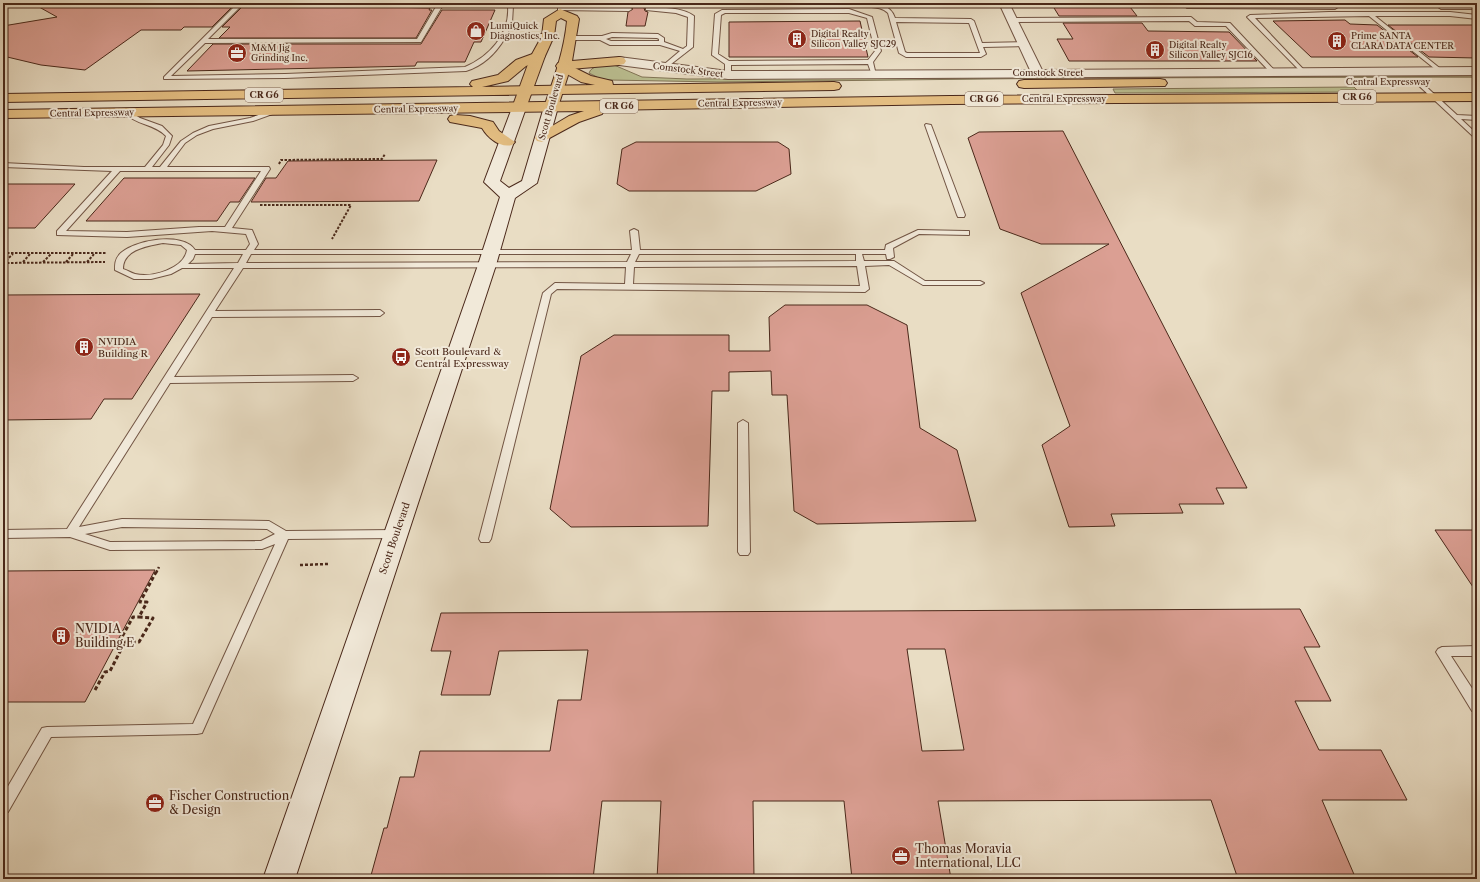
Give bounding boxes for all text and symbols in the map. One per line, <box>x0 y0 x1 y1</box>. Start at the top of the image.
shop icon: LumiQuick Diagnostics, Inc. <box>465 20 487 42</box>
place label: LumiQuick Diagnostics, Inc. <box>490 20 560 41</box>
building icon: Digital Realty Silicon Valley SJC29 <box>786 28 808 50</box>
place label: Digital Realty Silicon Valley SJC29 <box>811 28 896 49</box>
building icon: Prime SANTA CLARA DATA CENTER <box>1326 30 1348 52</box>
place label: Prime SANTA CLARA DATA CENTER <box>1351 30 1454 51</box>
building icon: Digital Realty Silicon Valley SJC16 <box>1144 39 1166 61</box>
place label: Digital Realty Silicon Valley SJC16 <box>1169 39 1253 60</box>
office icon: M&M Jig Grinding Inc. <box>226 42 248 64</box>
place label: M&M Jig Grinding Inc. <box>251 42 308 63</box>
street label: Comstock Street <box>652 60 725 79</box>
street label: Comstock Street <box>1012 67 1084 78</box>
street label: Scott Boulevard <box>536 72 565 141</box>
street label: Central Expressway <box>1346 76 1431 87</box>
road number: CR G6 <box>245 88 283 102</box>
road number: CR G6 <box>1338 90 1376 104</box>
road number: CR G6 <box>965 92 1003 106</box>
street label: Central Expressway <box>1022 93 1107 104</box>
street label: Central Expressway <box>698 96 783 109</box>
road number: CR G6 <box>600 99 638 113</box>
street label: Central Expressway <box>374 102 459 115</box>
street label: Central Expressway <box>50 106 135 119</box>
place label: NVIDIA Building R <box>98 335 148 360</box>
building icon: NVIDIA Building R <box>73 336 95 358</box>
place label: Scott Boulevard & Central Expressway <box>415 345 509 370</box>
bus stop icon: Scott Boulevard & Central Expressway <box>390 346 412 368</box>
street label: Scott Boulevard <box>376 500 413 576</box>
place label: NVIDIA Building E <box>75 621 134 650</box>
building icon: NVIDIA Building E <box>50 625 72 647</box>
place label: Fischer Construction & Design <box>169 788 290 817</box>
office icon: Fischer Construction & Design <box>144 792 166 814</box>
place label: Thomas Moravia International, LLC <box>915 841 1021 870</box>
office icon: Thomas Moravia International, LLC <box>890 845 912 867</box>

